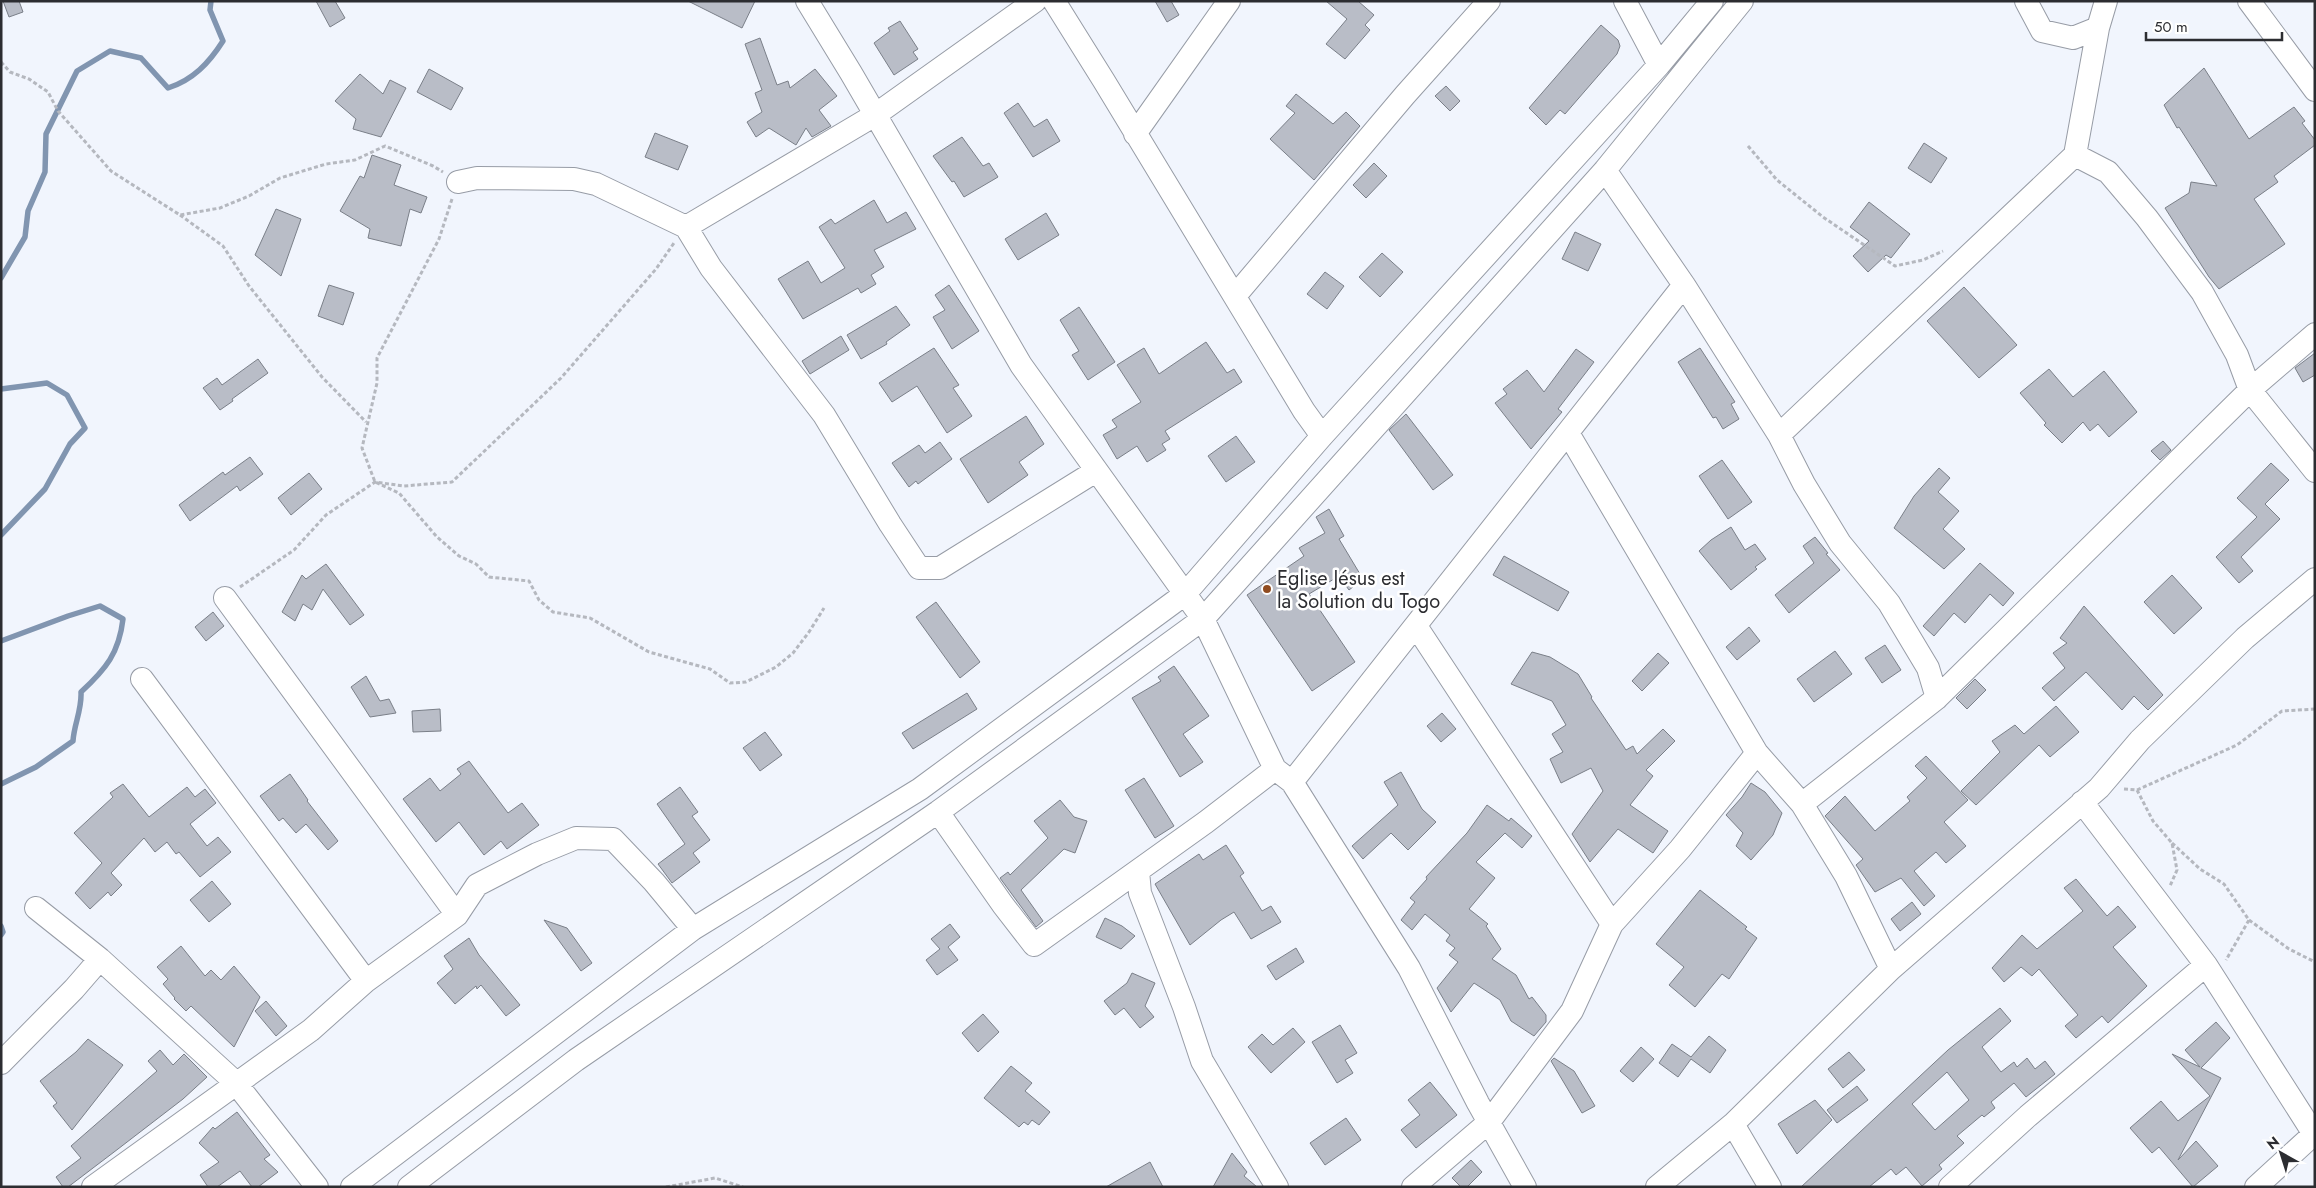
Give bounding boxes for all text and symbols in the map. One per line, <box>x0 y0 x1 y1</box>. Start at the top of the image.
scale bar <box>2146 10 2282 42</box>
text: 50 m <box>2154 16 2188 38</box>
place label: Eglise Jésus est la Solution du Togo <box>1277 564 1440 616</box>
marker: Eglise Jésus est la Solution du Togo <box>1261 583 1273 595</box>
north arrow <box>2256 1128 2306 1178</box>
text: N <box>2262 1132 2283 1154</box>

